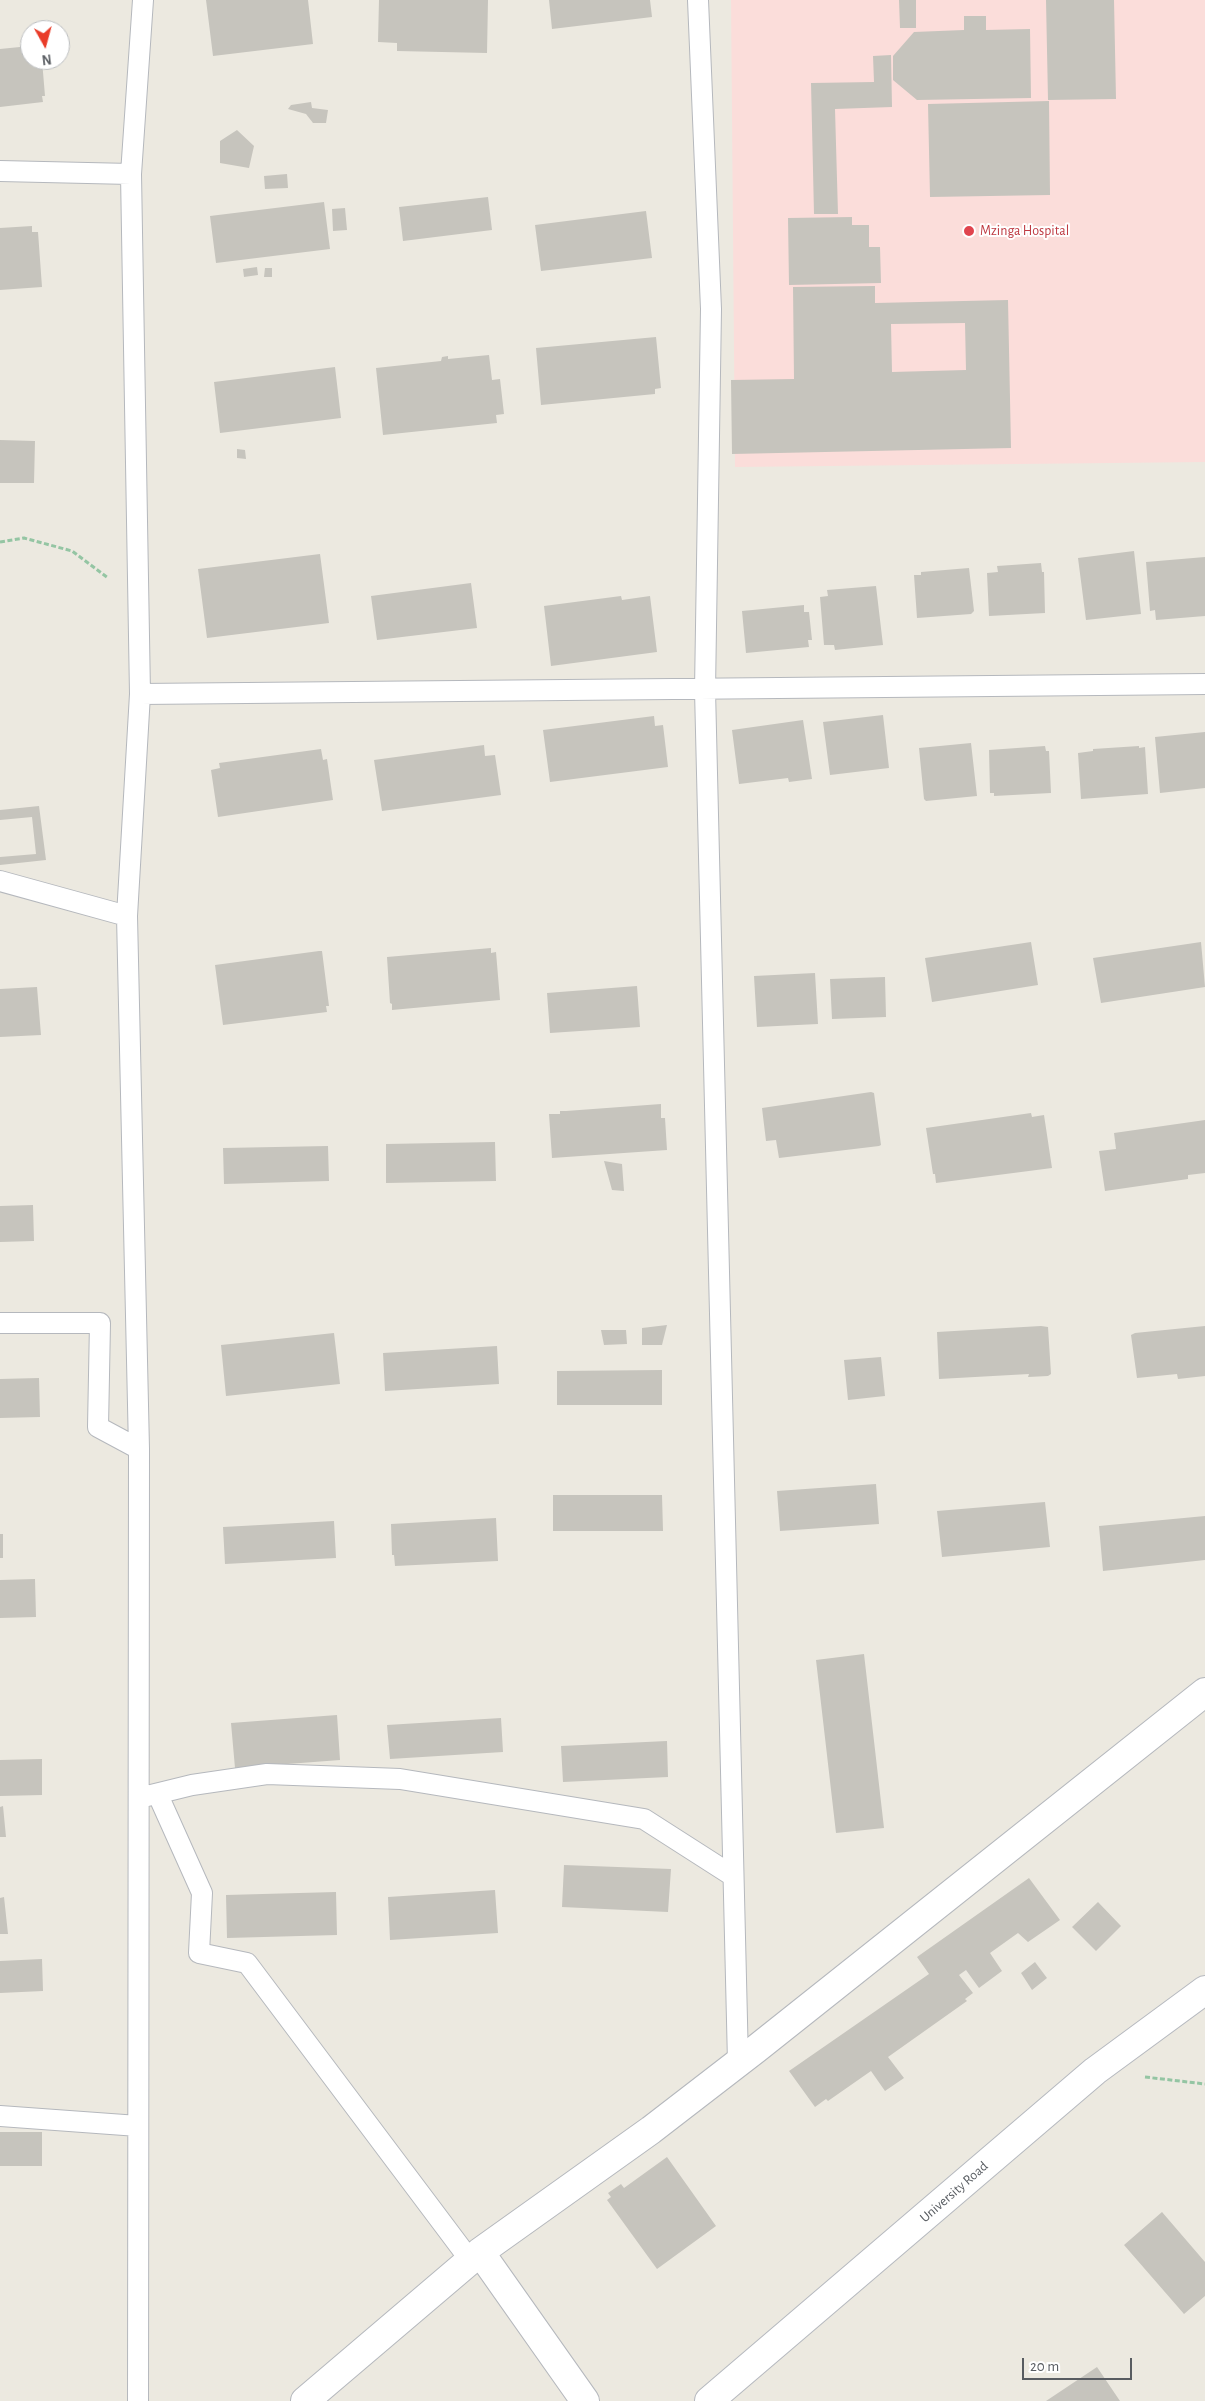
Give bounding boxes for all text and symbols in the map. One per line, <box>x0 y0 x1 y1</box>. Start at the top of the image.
north arrow <box>20 20 70 70</box>
text: N <box>41 51 52 66</box>
place label: Mzinga Hospital <box>980 223 1069 239</box>
marker: Mzinga Hospital <box>962 224 976 238</box>
street label: University Road <box>916 2158 992 2226</box>
scale bar <box>1025 2348 1135 2380</box>
text: 20 m <box>1030 2359 1059 2374</box>

